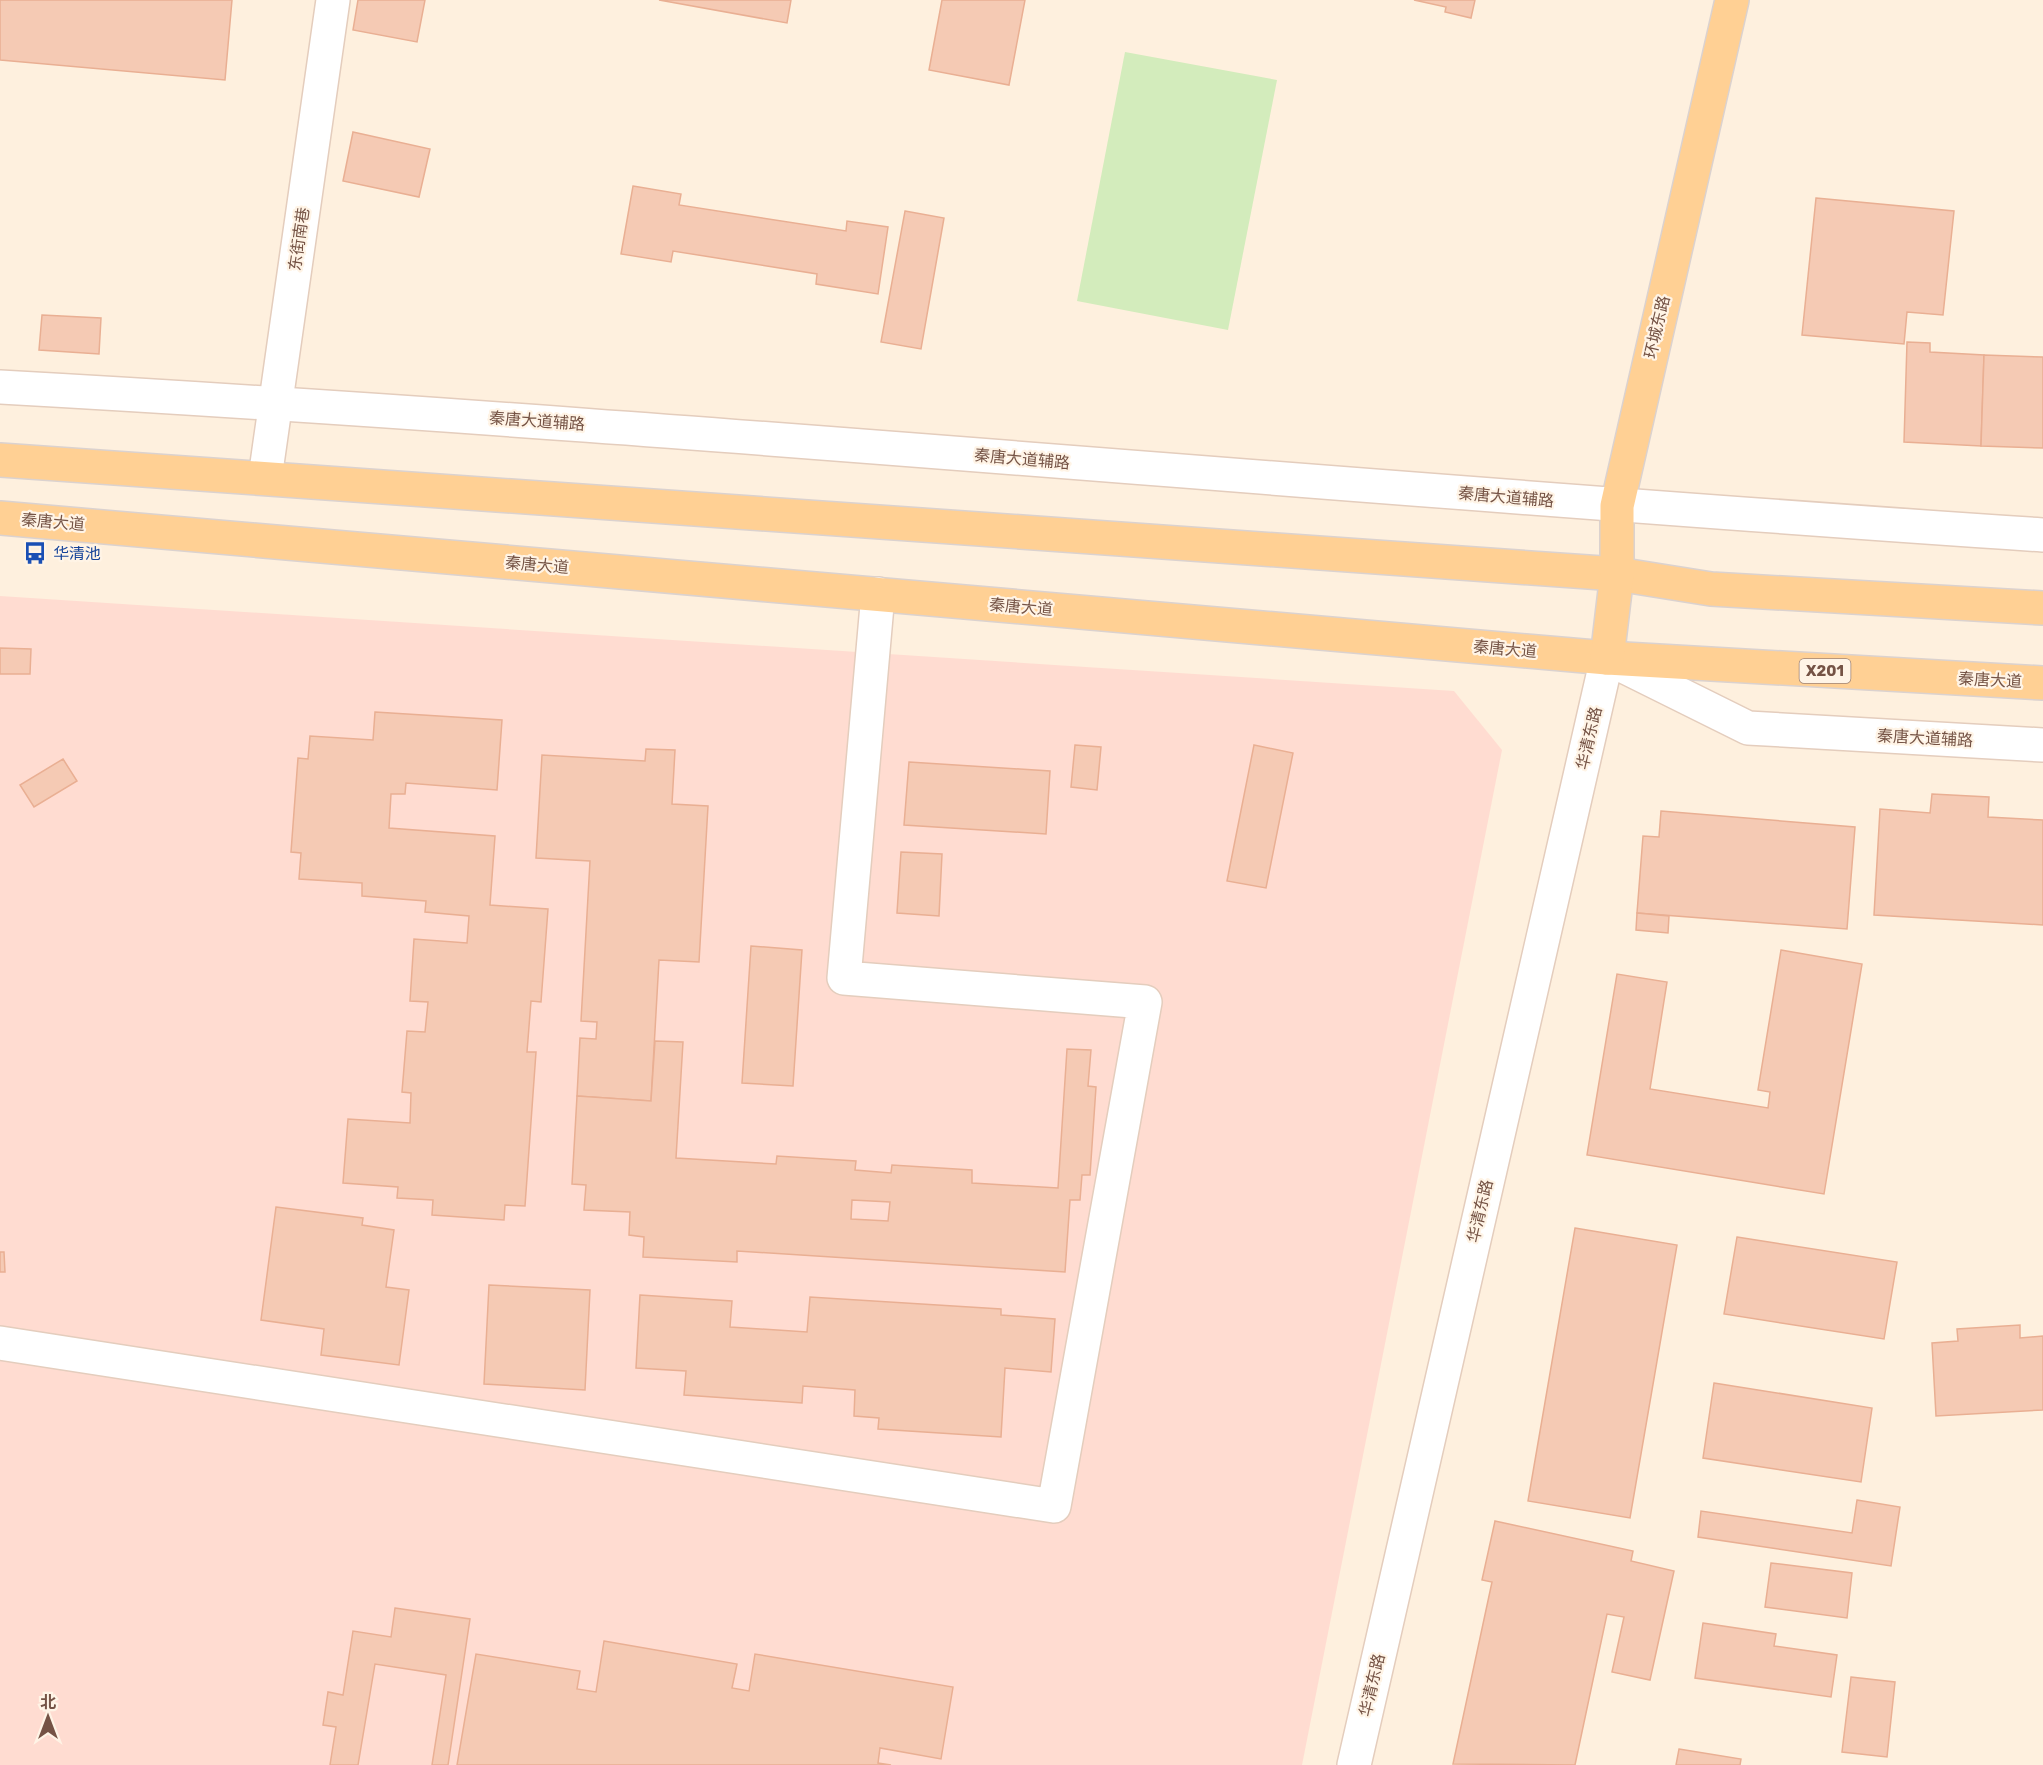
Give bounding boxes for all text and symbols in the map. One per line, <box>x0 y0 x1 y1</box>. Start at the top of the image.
street label: 东街南巷 <box>285 206 313 272</box>
street label: 环城东路 <box>1641 294 1673 360</box>
street label: 秦唐大道辅路 <box>488 408 586 434</box>
street label: 秦唐大道辅路 <box>973 445 1071 473</box>
street label: 秦唐大道辅路 <box>1457 483 1555 511</box>
street label: 秦唐大道 <box>20 510 86 534</box>
bus stop icon: 华清池 <box>22 540 48 566</box>
place label: 华清池 <box>53 544 101 563</box>
street label: 秦唐大道 <box>504 553 570 577</box>
street label: 秦唐大道 <box>988 595 1054 619</box>
street label: 秦唐大道 <box>1472 637 1538 661</box>
road number: X201 <box>1800 659 1850 683</box>
street label: 秦唐大道 <box>1958 669 2022 691</box>
street label: 华清东路 <box>1573 705 1605 771</box>
street label: 秦唐大道辅路 <box>1877 726 1973 750</box>
street label: 华清东路 <box>1464 1178 1496 1244</box>
street label: 华清东路 <box>1356 1652 1388 1718</box>
north arrow <box>18 1687 78 1747</box>
text: 北 <box>40 1693 56 1712</box>

